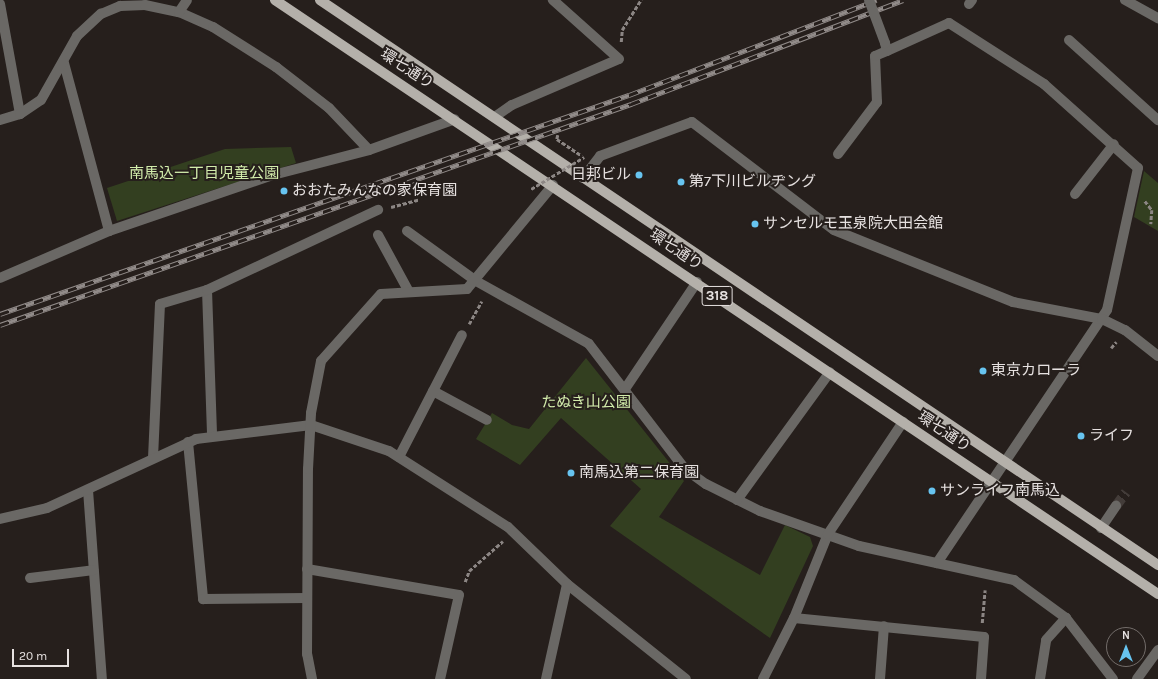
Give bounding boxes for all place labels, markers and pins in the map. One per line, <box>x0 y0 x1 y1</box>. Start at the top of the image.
place label: 日邦ビル <box>571 166 631 184</box>
marker: 日邦ビル <box>634 170 644 180</box>
place label: 第7下川ビルヂング <box>689 173 816 191</box>
marker: 第7下川ビルヂング <box>676 177 686 187</box>
place label: おおたみんなの家保育園 <box>292 182 457 200</box>
marker: おおたみんなの家保育園 <box>279 186 289 196</box>
place label: サンセルモ玉泉院大田会館 <box>763 215 943 233</box>
marker: サンセルモ玉泉院大田会館 <box>750 219 760 229</box>
place label: 東京カローラ <box>991 362 1081 380</box>
marker: 東京カローラ <box>978 366 988 376</box>
place label: ライフ <box>1089 427 1134 445</box>
marker: ライフ <box>1076 431 1086 441</box>
place label: 南馬込第二保育園 <box>579 464 699 482</box>
marker: 南馬込第二保育園 <box>566 468 576 478</box>
place label: サンライフ南馬込 <box>940 482 1060 500</box>
marker: サンライフ南馬込 <box>927 486 937 496</box>

